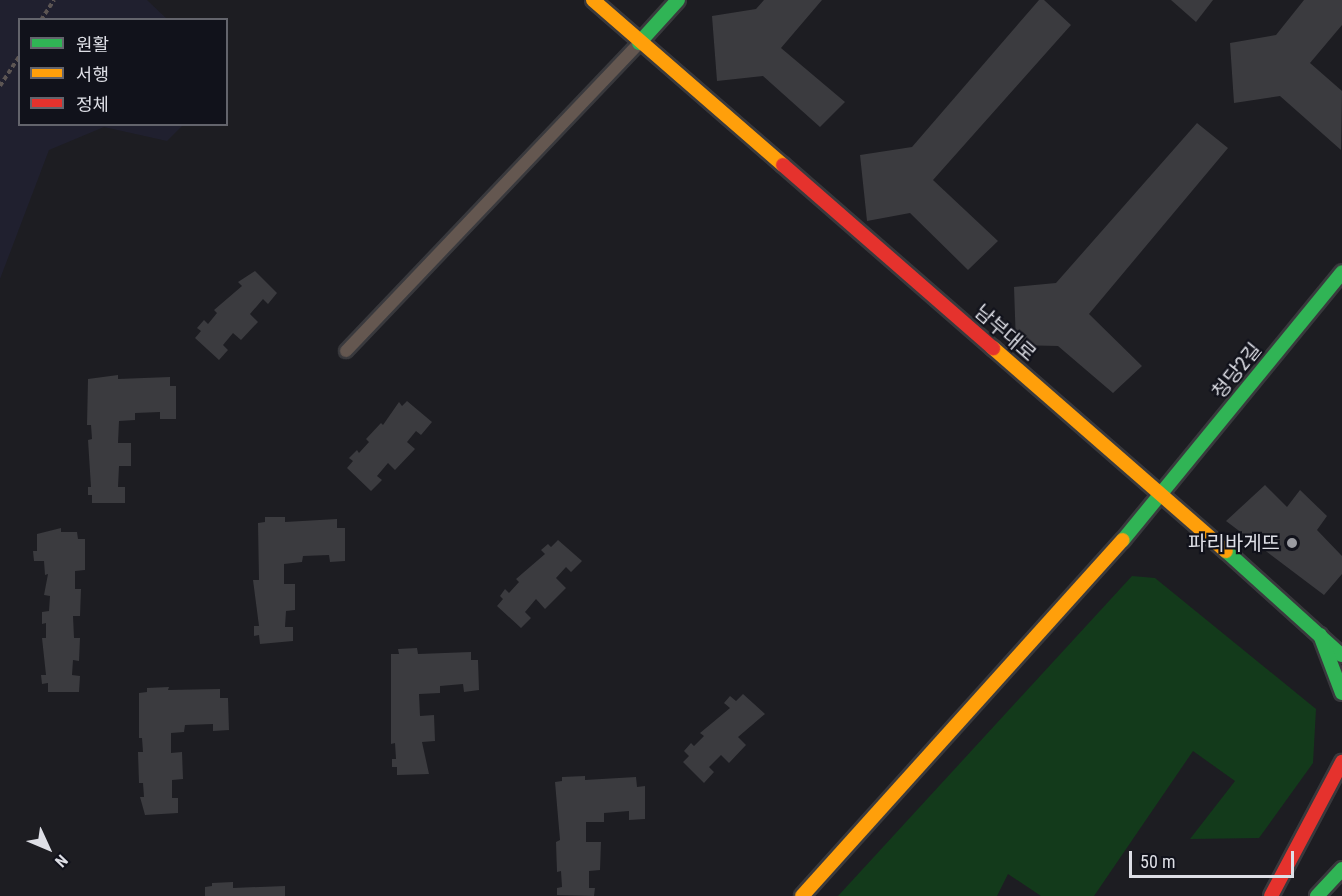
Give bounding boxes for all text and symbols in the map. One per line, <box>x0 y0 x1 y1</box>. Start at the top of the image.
legend <box>18 18 228 126</box>
text: 원활 <box>76 34 109 55</box>
text: 서행 <box>76 64 109 85</box>
text: 정체 <box>76 94 109 115</box>
street label: 남부대로 <box>969 300 1041 366</box>
street label: 청당2길 <box>1207 338 1267 404</box>
place label: 파리바게뜨 <box>1188 531 1280 555</box>
marker: 파리바게뜨 <box>1285 536 1299 550</box>
north arrow <box>18 818 78 878</box>
scale bar <box>1132 839 1297 877</box>
text: N <box>51 851 72 871</box>
text: 50 m <box>1140 851 1175 872</box>

